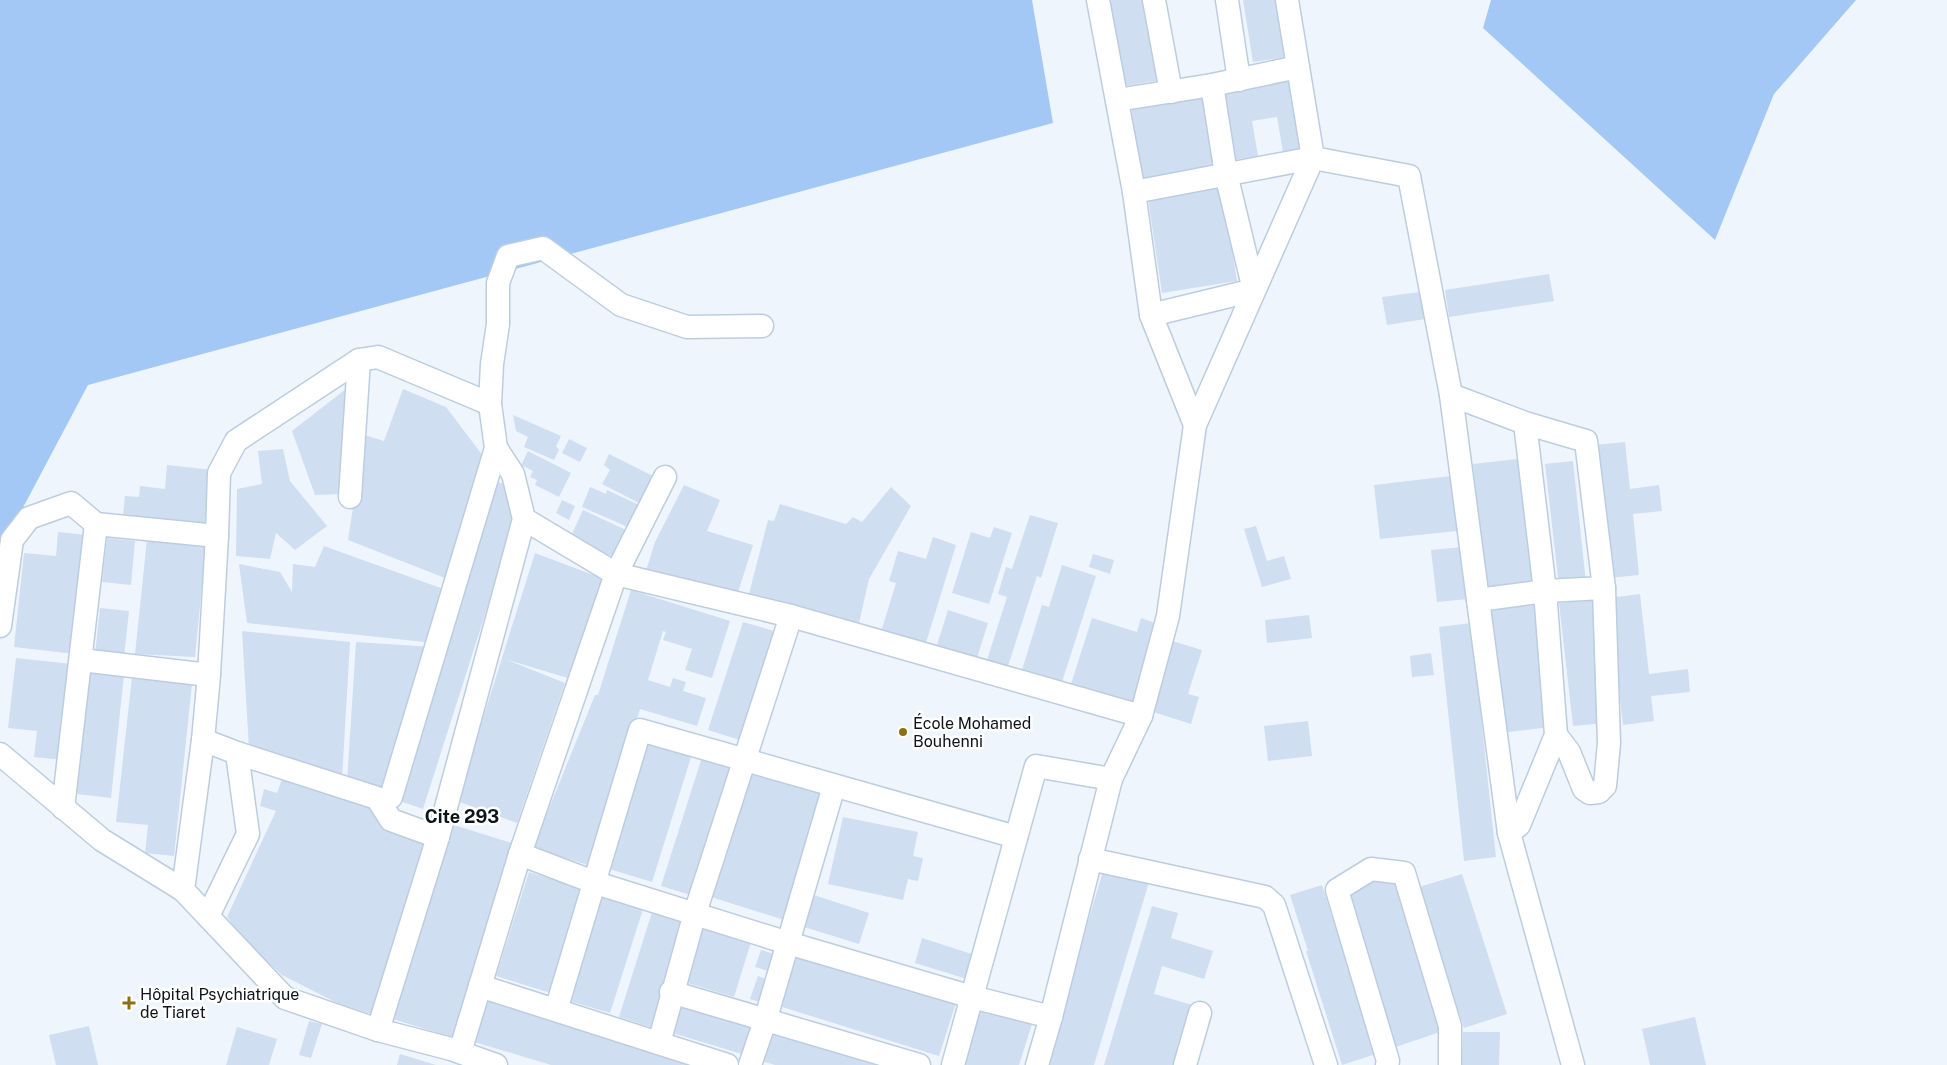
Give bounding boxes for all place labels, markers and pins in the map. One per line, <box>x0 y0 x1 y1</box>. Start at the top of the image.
place label: École Mohamed Bouhenni <box>913 713 1031 751</box>
marker: École Mohamed Bouhenni <box>897 726 909 738</box>
place label: Hôpital Psychiatrique de Tiaret <box>140 985 299 1022</box>
marker: Hôpital Psychiatrique de Tiaret <box>122 996 136 1010</box>

